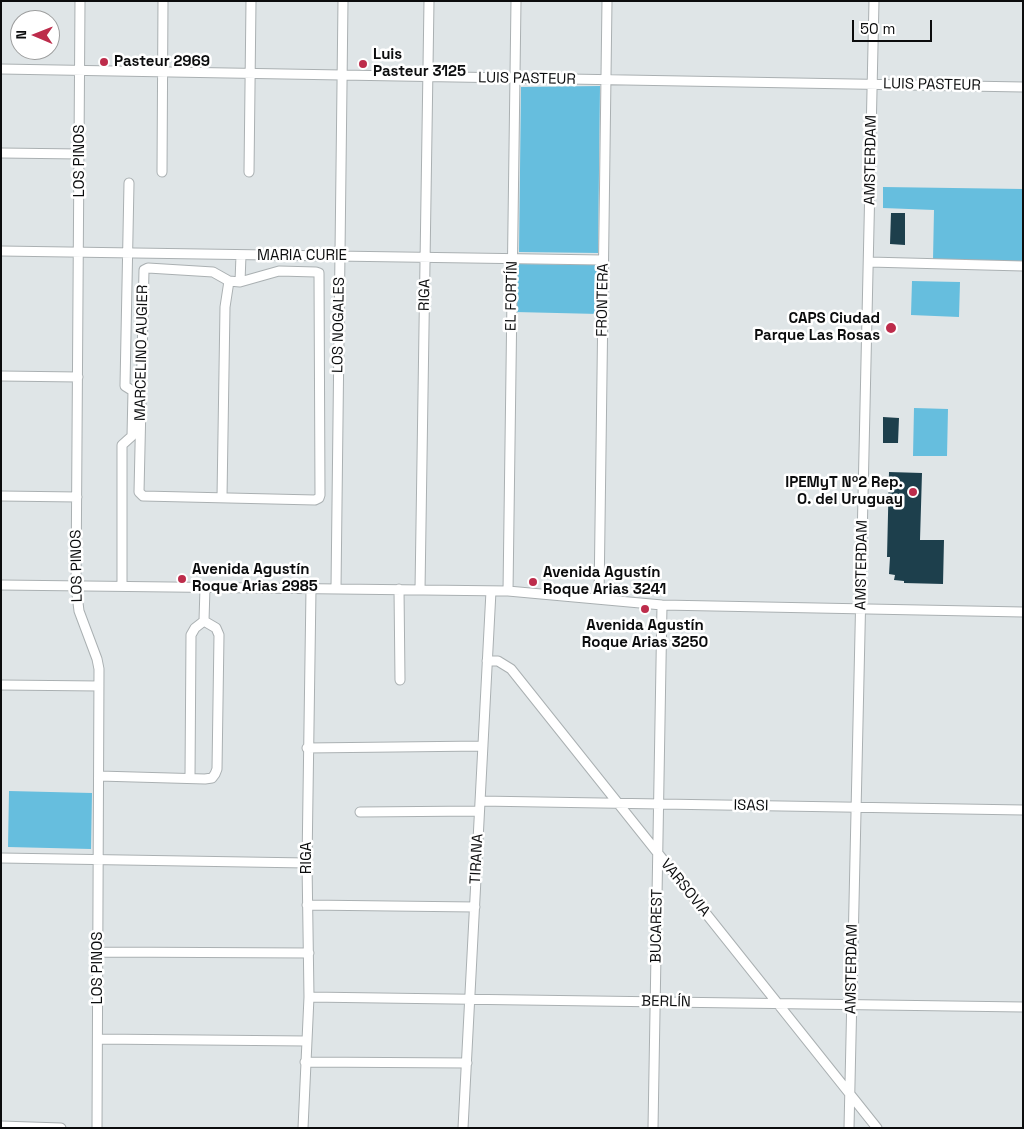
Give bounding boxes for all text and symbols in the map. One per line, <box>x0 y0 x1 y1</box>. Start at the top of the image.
north arrow <box>10 10 60 60</box>
scale bar <box>854 10 934 42</box>
text: 50 m <box>860 19 895 38</box>
text: N <box>12 30 30 40</box>
place label: Luis Pasteur 3125 <box>373 46 466 81</box>
place label: Pasteur 2969 <box>114 53 210 71</box>
marker: Pasteur 2969 <box>98 56 110 68</box>
marker: Luis Pasteur 3125 <box>357 58 369 70</box>
street label: LUIS PASTEUR <box>478 69 576 89</box>
street label: LUIS PASTEUR <box>883 75 981 95</box>
street label: AMSTERDAM <box>861 115 881 205</box>
street label: LOS PINOS <box>71 125 89 197</box>
street label: MARIA CURIE <box>257 247 347 265</box>
street label: EL FORTÍN <box>502 261 522 331</box>
street label: FRONTERA <box>593 263 613 337</box>
street label: LOS NOGALES <box>329 277 349 373</box>
street label: RIGA <box>416 279 434 311</box>
street label: MARCELINO AUGIER <box>132 285 152 421</box>
place label: CAPS Ciudad Parque Las Rosas <box>754 310 880 345</box>
marker: CAPS Ciudad Parque Las Rosas <box>884 321 898 335</box>
place label: IPEMyT Nº2 Rep. O. del Uruguay <box>785 474 903 509</box>
marker: IPEMyT Nº2 Rep. O. del Uruguay <box>907 486 919 498</box>
street label: AMSTERDAM <box>852 520 872 610</box>
street label: LOS PINOS <box>67 529 87 603</box>
place label: Avenida Agustín Roque Arias 2985 <box>192 561 318 596</box>
place label: Avenida Agustín Roque Arias 3241 <box>543 564 666 599</box>
marker: Avenida Agustín Roque Arias 2985 <box>176 573 188 585</box>
marker: Avenida Agustín Roque Arias 3241 <box>527 576 539 588</box>
marker: Avenida Agustín Roque Arias 3250 <box>639 603 651 615</box>
place label: Avenida Agustín Roque Arias 3250 <box>582 617 708 652</box>
street label: ISASI <box>733 797 769 815</box>
street label: TIRANA <box>467 833 487 885</box>
street label: RIGA <box>298 842 316 874</box>
street label: VARSOVIA <box>656 856 714 920</box>
street label: BUCAREST <box>647 889 667 963</box>
street label: AMSTERDAM <box>842 924 862 1014</box>
street label: LOS PINOS <box>89 932 107 1004</box>
street label: BERLÍN <box>641 993 691 1011</box>

